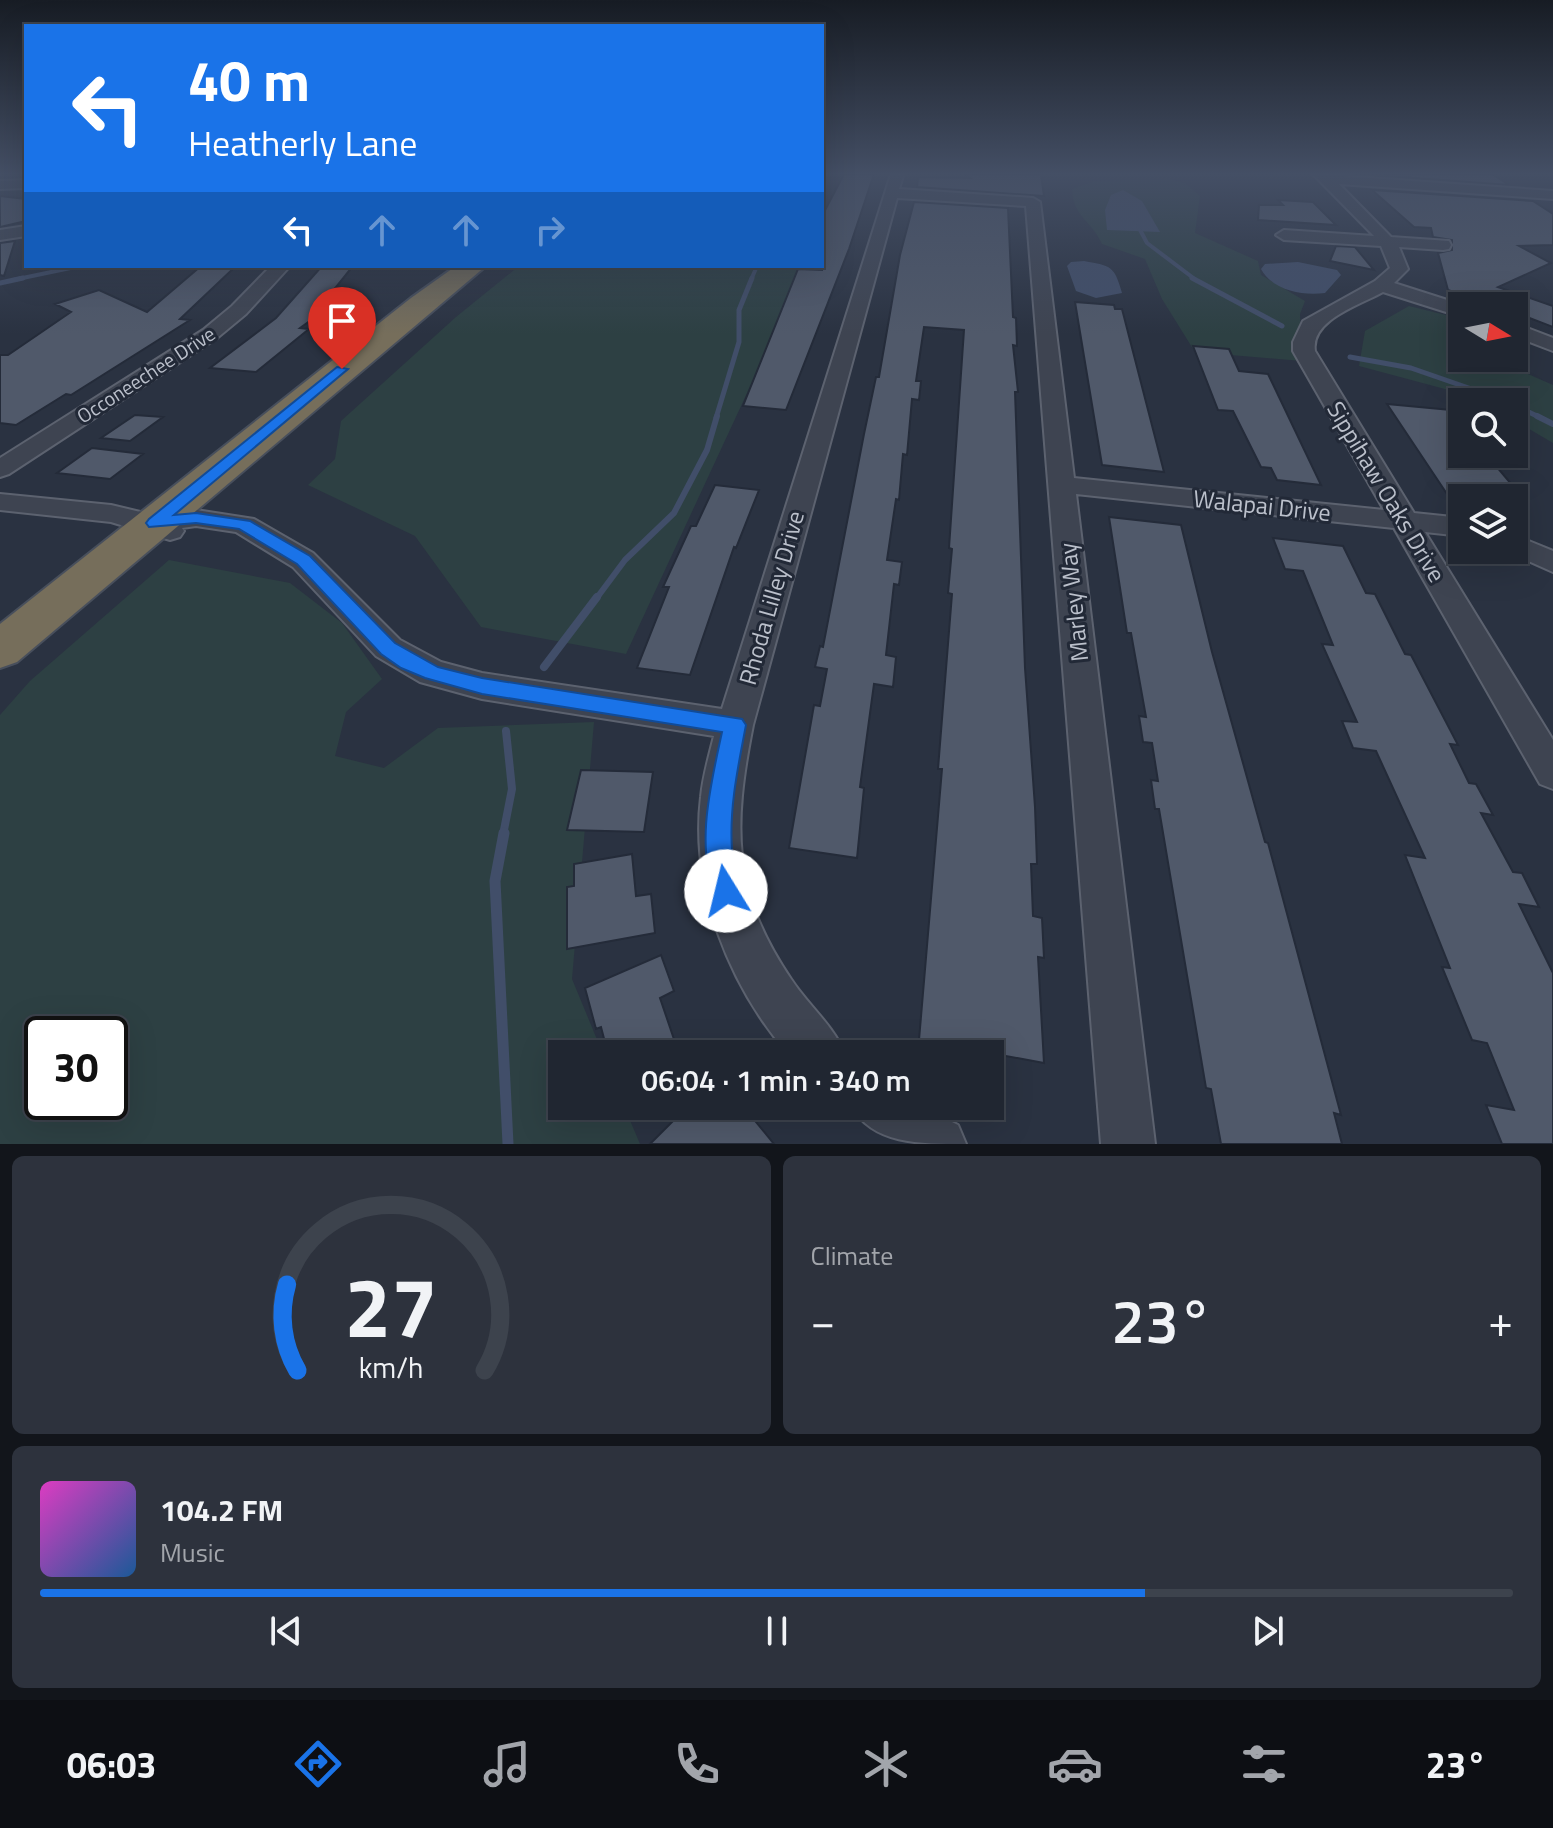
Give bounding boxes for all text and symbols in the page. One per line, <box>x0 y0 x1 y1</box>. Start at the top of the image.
text: 40 m <box>188 38 310 123</box>
icon: left <box>56 56 160 160</box>
text: Heatherly Lane <box>188 115 417 170</box>
icon: left <box>276 208 320 252</box>
icon: ahead <box>360 208 404 252</box>
icon: ahead <box>444 208 488 252</box>
icon: right <box>528 208 572 252</box>
pin <box>308 287 376 369</box>
north arrow <box>1448 292 1528 372</box>
map controls <box>1448 292 1528 564</box>
icon: arrive <box>320 299 364 343</box>
street label: Occoneechee Drive <box>70 318 221 431</box>
button: search <box>1448 388 1528 468</box>
street label: Sippihaw Oaks Drive <box>1318 394 1455 589</box>
street label: Walapai Drive <box>1191 480 1333 530</box>
button: layers <box>1448 484 1528 564</box>
street label: Rhoda Lilley Drive <box>729 507 813 689</box>
street label: Marley Way <box>1049 541 1097 663</box>
position arrow <box>684 849 768 933</box>
speed limit sign: 30 <box>24 1016 128 1120</box>
text: 06:04 · 1 min · 340 m <box>641 1057 911 1103</box>
text: Climate <box>811 1236 893 1275</box>
text: 27 <box>345 1243 438 1369</box>
text: 23° <box>1111 1275 1212 1366</box>
text: − <box>811 1287 835 1354</box>
text: + <box>1488 1287 1513 1354</box>
text: km/h <box>359 1346 424 1389</box>
text: 104.2 FM <box>160 1487 283 1533</box>
text: Music <box>160 1533 225 1572</box>
icon: previous <box>264 1609 308 1653</box>
icon: pause <box>755 1609 799 1653</box>
icon: next <box>1246 1609 1290 1653</box>
icon: directions <box>290 1736 346 1792</box>
icon: music <box>479 1736 535 1792</box>
icon: phone <box>669 1736 725 1792</box>
icon: climate <box>858 1736 914 1792</box>
icon: car <box>1047 1736 1103 1792</box>
icon: filters <box>1236 1736 1292 1792</box>
text: 06:03 <box>67 1737 157 1792</box>
text: 23° <box>1426 1737 1486 1792</box>

